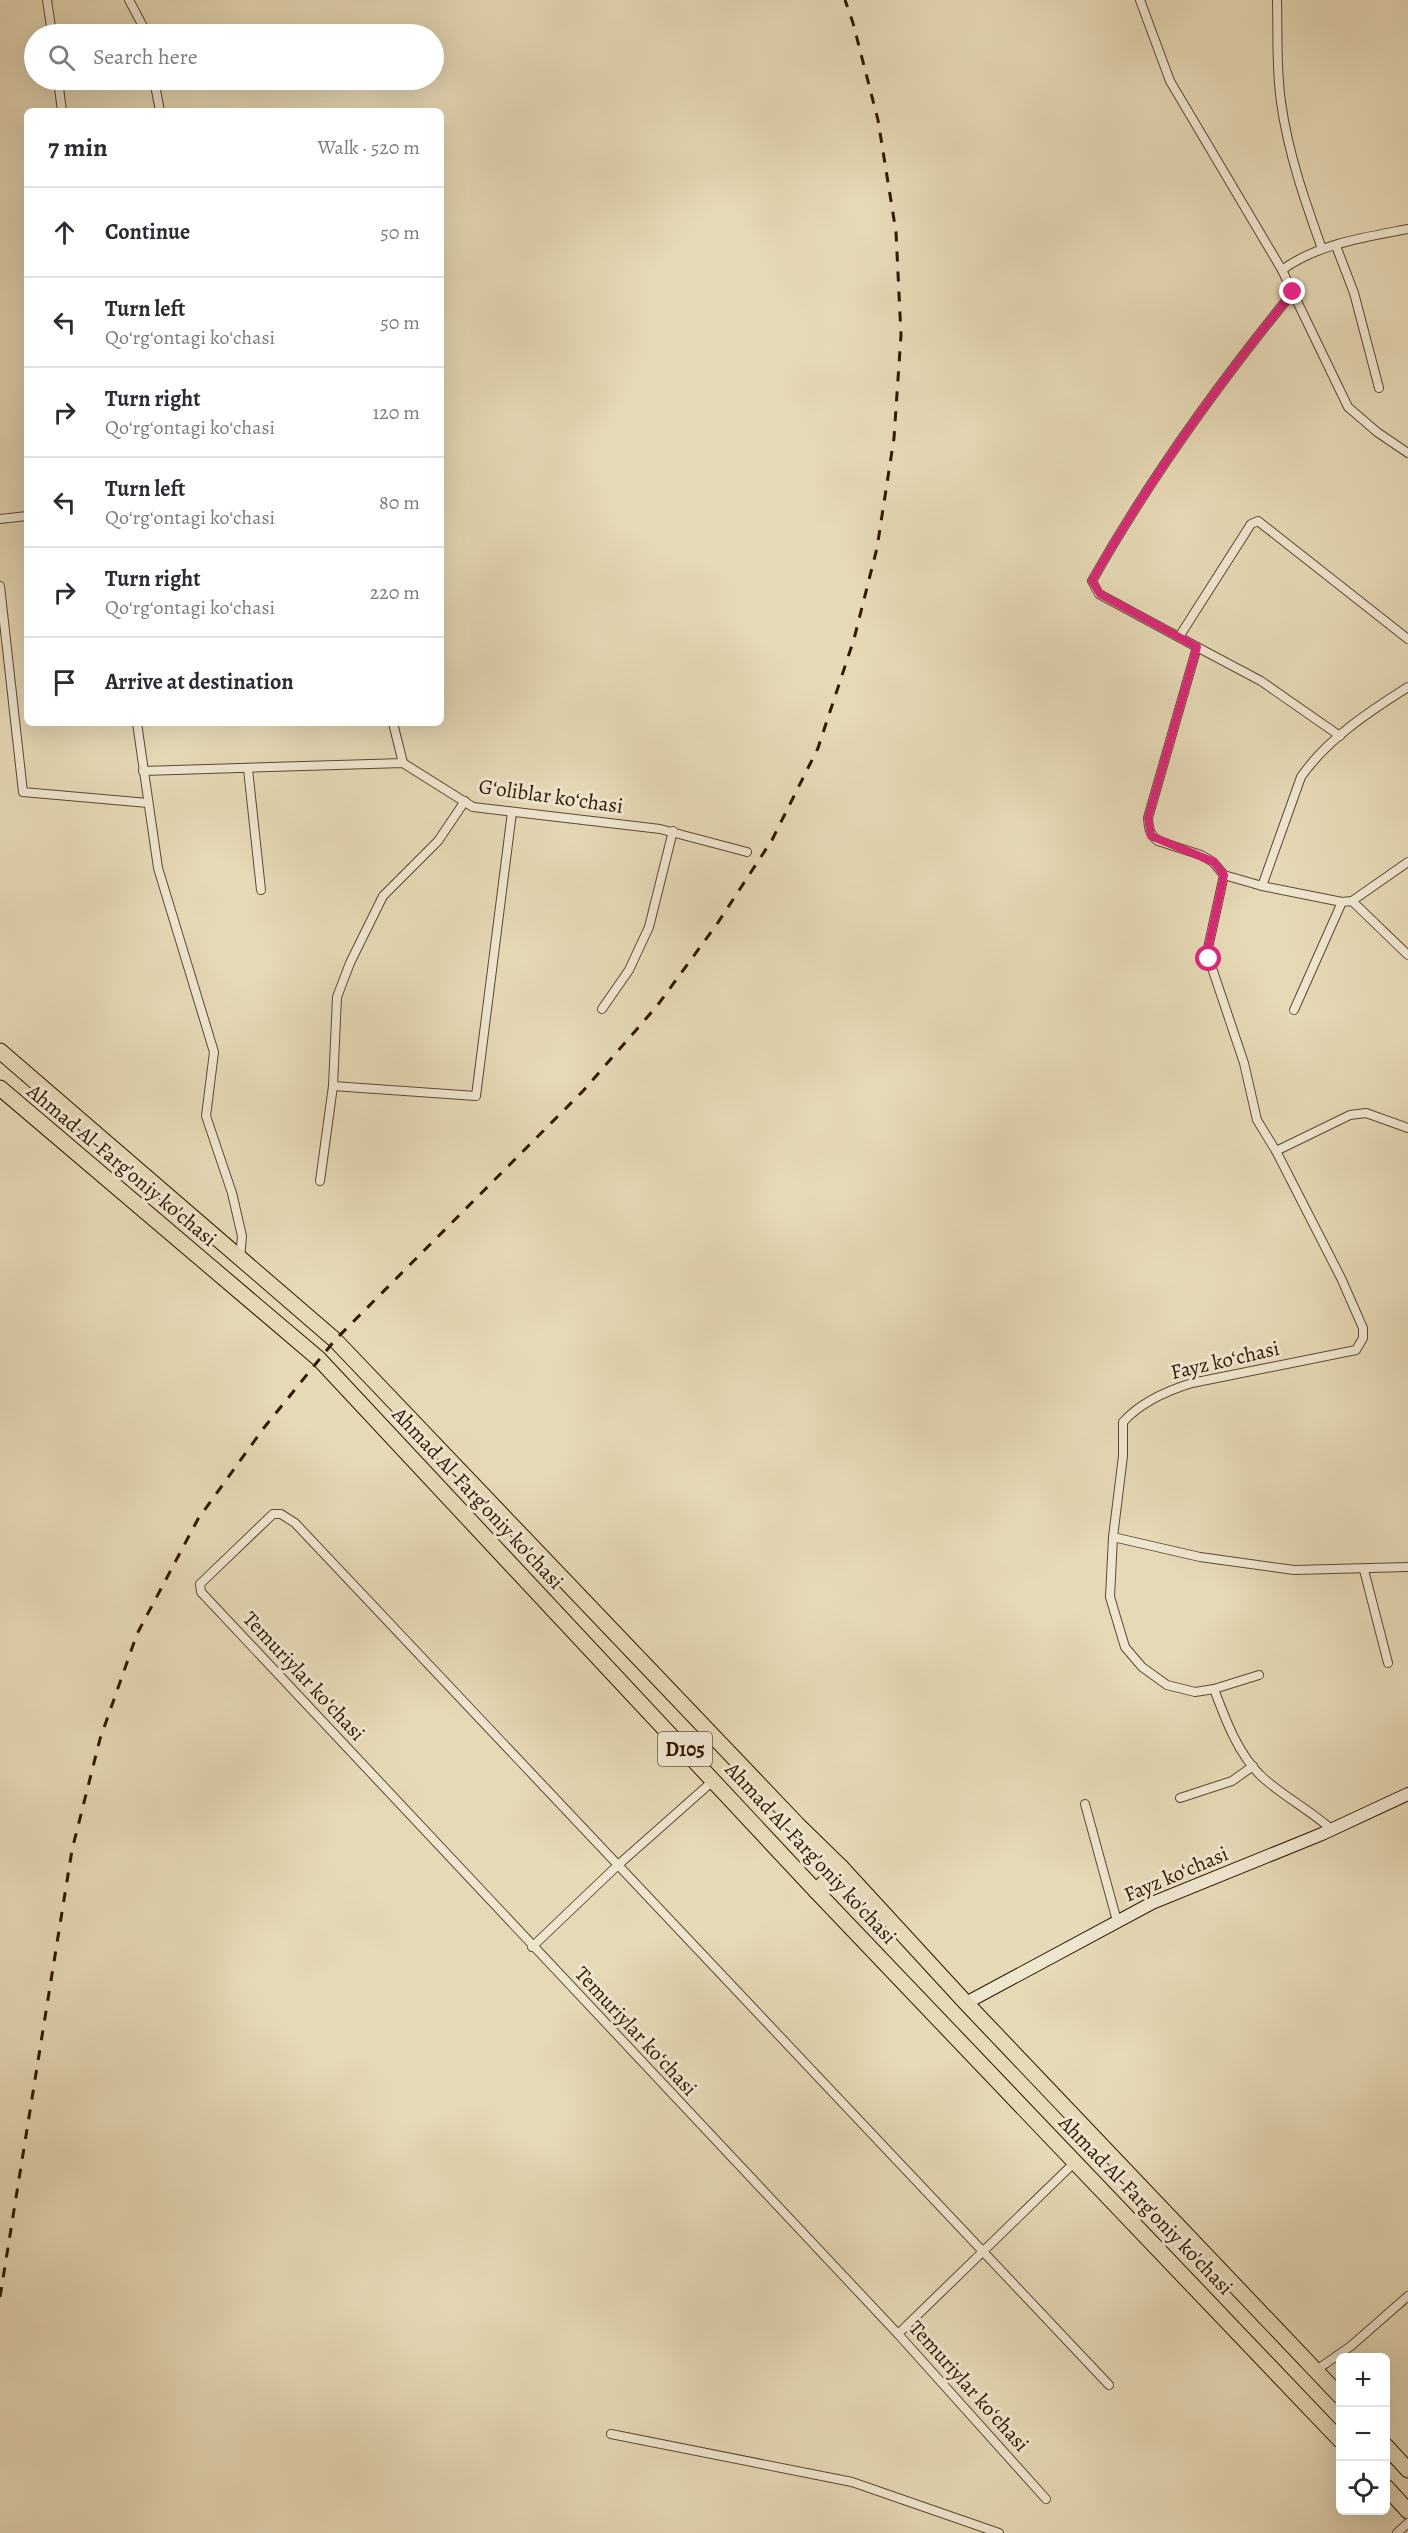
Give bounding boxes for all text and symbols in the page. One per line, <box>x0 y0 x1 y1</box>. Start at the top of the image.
search box <box>24 24 444 90</box>
icon: search <box>45 41 78 74</box>
text: Search here <box>93 42 198 72</box>
text: 7 min <box>48 130 108 165</box>
text: Walk · 520 m <box>318 134 420 161</box>
icon: ahead <box>48 216 81 249</box>
text: Continue <box>105 217 190 247</box>
text: 50 m <box>380 219 420 246</box>
route end <box>1279 278 1305 304</box>
text: Turn left <box>105 294 185 324</box>
icon: left <box>48 306 81 339</box>
text: 50 m <box>380 309 420 336</box>
text: Qoʻrgʻontagi koʻchasi <box>105 324 275 351</box>
text: Turn right <box>105 384 201 414</box>
icon: right <box>48 396 81 429</box>
text: 120 m <box>372 399 420 426</box>
text: Qoʻrgʻontagi koʻchasi <box>105 414 275 441</box>
text: Turn left <box>105 474 185 504</box>
icon: left <box>48 486 81 519</box>
text: 80 m <box>379 489 420 516</box>
text: Qoʻrgʻontagi koʻchasi <box>105 504 275 531</box>
text: Turn right <box>105 564 201 594</box>
icon: right <box>48 576 81 609</box>
text: 220 m <box>370 579 420 606</box>
text: Qoʻrgʻontagi koʻchasi <box>105 594 275 621</box>
icon: arrive <box>48 666 81 699</box>
text: Arrive at destination <box>105 667 294 697</box>
street label: Gʻoliblar koʻchasi <box>477 772 625 820</box>
route start <box>1195 945 1221 971</box>
street label: Ahmad Al-Farg'oniy ko'chasi <box>20 1077 223 1253</box>
street label: Fayz koʻchasi <box>1168 1334 1282 1386</box>
street label: Ahmad Al-Farg'oniy ko'chasi <box>385 1400 570 1595</box>
street label: Temuriylar koʻchasi <box>237 1605 371 1747</box>
road number: D105 <box>658 1732 712 1766</box>
street label: Ahmad Al-Farg'oniy ko'chasi <box>718 1755 903 1950</box>
street label: Fayz koʻchasi <box>1120 1839 1233 1909</box>
street label: Temuriylar koʻchasi <box>569 1960 703 2102</box>
street label: Ahmad Al-Farg'oniy ko'chasi <box>1052 2108 1239 2301</box>
street label: Temuriylar koʻchasi <box>903 2314 1035 2458</box>
map controls <box>1336 2353 1390 2515</box>
button: + <box>1336 2353 1390 2407</box>
button: − <box>1336 2407 1390 2461</box>
button: locate <box>1336 2461 1390 2515</box>

